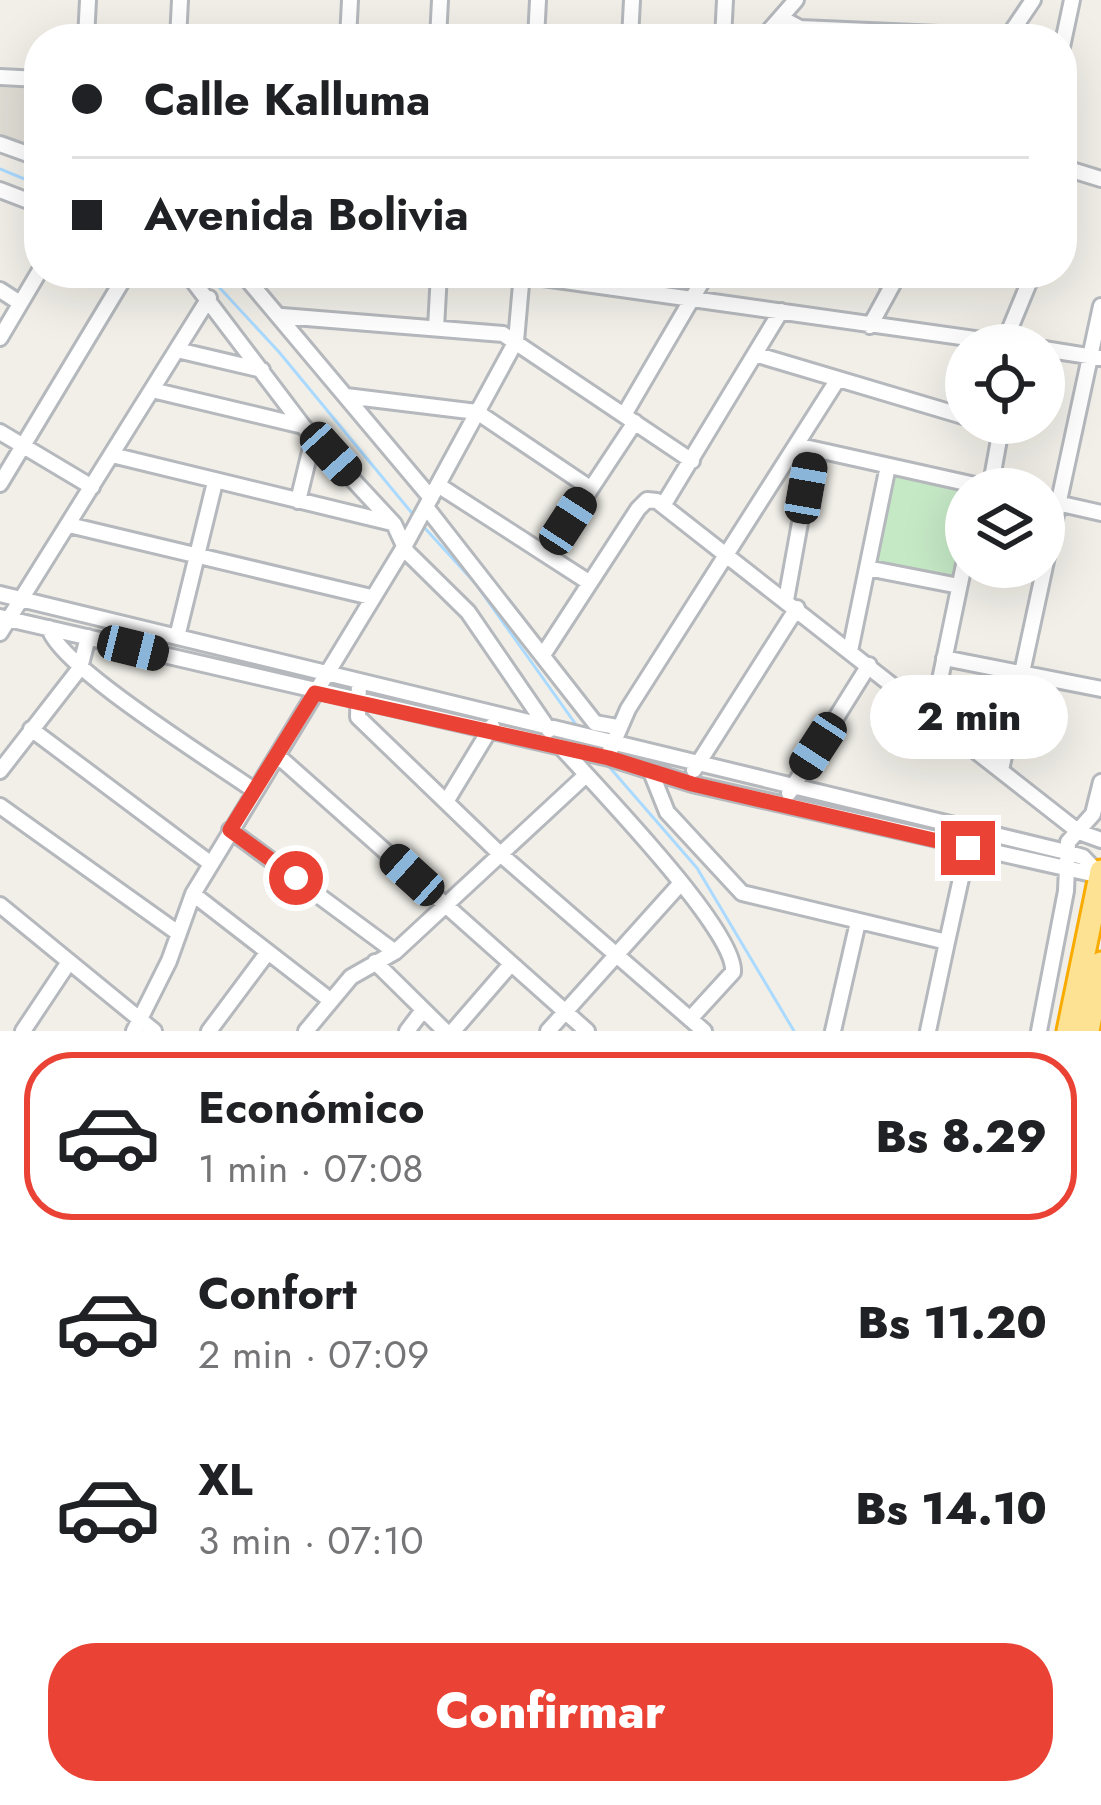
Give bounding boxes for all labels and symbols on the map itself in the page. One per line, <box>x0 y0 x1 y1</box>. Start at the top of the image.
car <box>294 415 368 493</box>
car <box>782 449 830 527</box>
car <box>533 481 603 561</box>
car <box>94 622 172 674</box>
callout: 2 min <box>869 674 1067 758</box>
car <box>783 706 853 786</box>
route end <box>941 821 995 875</box>
car <box>373 838 451 912</box>
route start <box>269 851 323 905</box>

